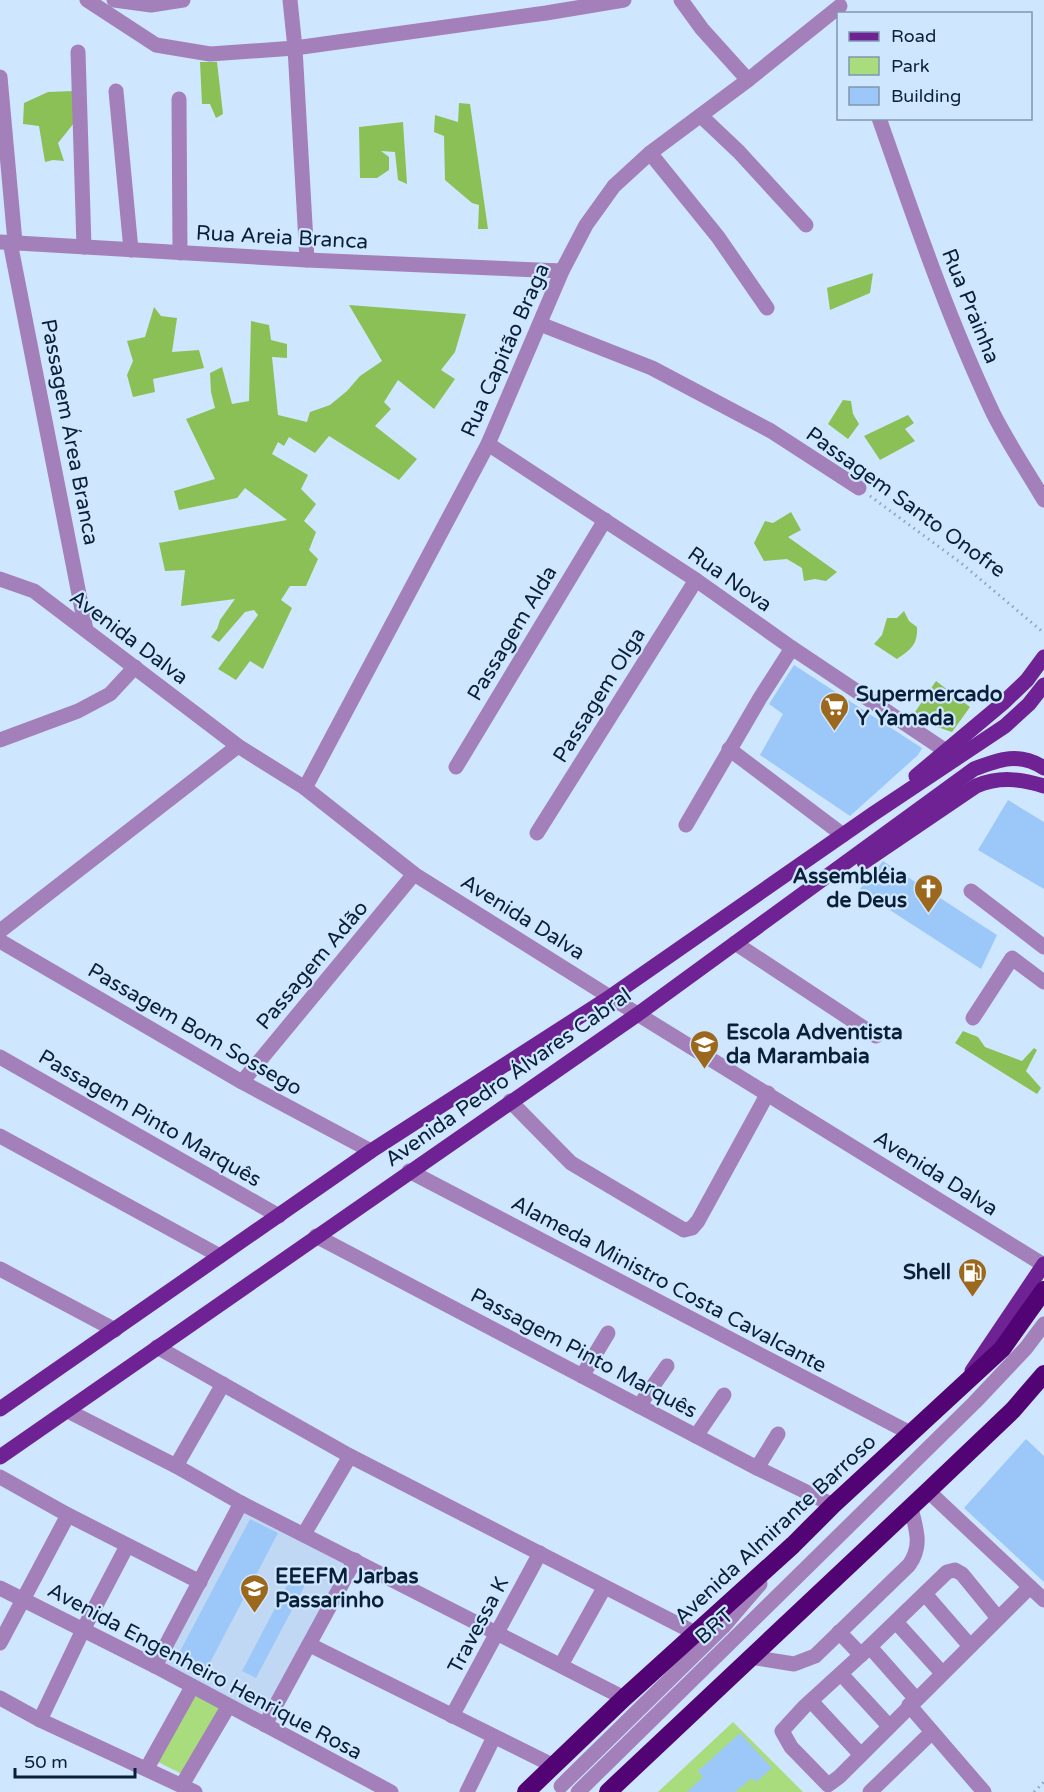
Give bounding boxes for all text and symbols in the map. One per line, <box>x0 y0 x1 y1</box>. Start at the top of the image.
legend <box>837 12 1032 120</box>
text: Road <box>891 25 936 47</box>
text: Park <box>891 55 930 77</box>
text: Building <box>891 85 961 107</box>
street label: Rua Areia Branca <box>195 220 369 255</box>
street label: Rua Prainha <box>936 245 1005 367</box>
street label: Rua Capitão Braga <box>456 260 555 441</box>
street label: Passagem Área Branca <box>35 317 104 547</box>
street label: Passagem Santo Onofre <box>801 422 1010 583</box>
street label: Rua Nova <box>683 541 777 617</box>
street label: Passagem Alda <box>462 561 563 705</box>
street label: Avenida Dalva <box>65 585 193 690</box>
street label: Passagem Olga <box>548 623 651 767</box>
place label: Supermercado Y Yamada <box>856 682 1003 731</box>
supermarket icon: Supermercado Y Yamada <box>819 690 851 732</box>
place label: Assembléia de Deus <box>793 864 907 913</box>
street label: Avenida Dalva <box>456 869 589 966</box>
church icon: Assembléia de Deus <box>912 872 944 914</box>
street label: Passagem Adão <box>251 896 374 1035</box>
street label: Passagem Bom Sossego <box>83 958 306 1101</box>
street label: Avenida Pedro Álvares Cabral <box>380 983 636 1172</box>
place label: Escola Adventista da Marambaia <box>726 1020 903 1069</box>
school or university icon: Escola Adventista da Marambaia <box>689 1028 721 1070</box>
street label: Passagem Pinto Marquês <box>34 1044 265 1192</box>
street label: Avenida Dalva <box>869 1125 1002 1222</box>
street label: Alameda Ministro Costa Cavalcante <box>507 1190 831 1378</box>
fuel station icon: Shell <box>956 1256 988 1298</box>
place label: Shell <box>903 1260 951 1285</box>
street label: Passagem Pinto Marquês <box>466 1283 701 1424</box>
street label: Avenida Almirante Barroso <box>669 1429 881 1630</box>
place label: EEEFM Jarbas Passarinho <box>275 1564 418 1613</box>
school or university icon: EEEFM Jarbas Passarinho <box>238 1572 270 1614</box>
street label: Travessa K <box>443 1573 514 1678</box>
street label: Avenida Engenheiro Henrique Rosa <box>43 1578 366 1765</box>
street label: BRT <box>690 1603 739 1650</box>
scale bar <box>15 1741 135 1779</box>
text: 50 m <box>24 1751 68 1773</box>

